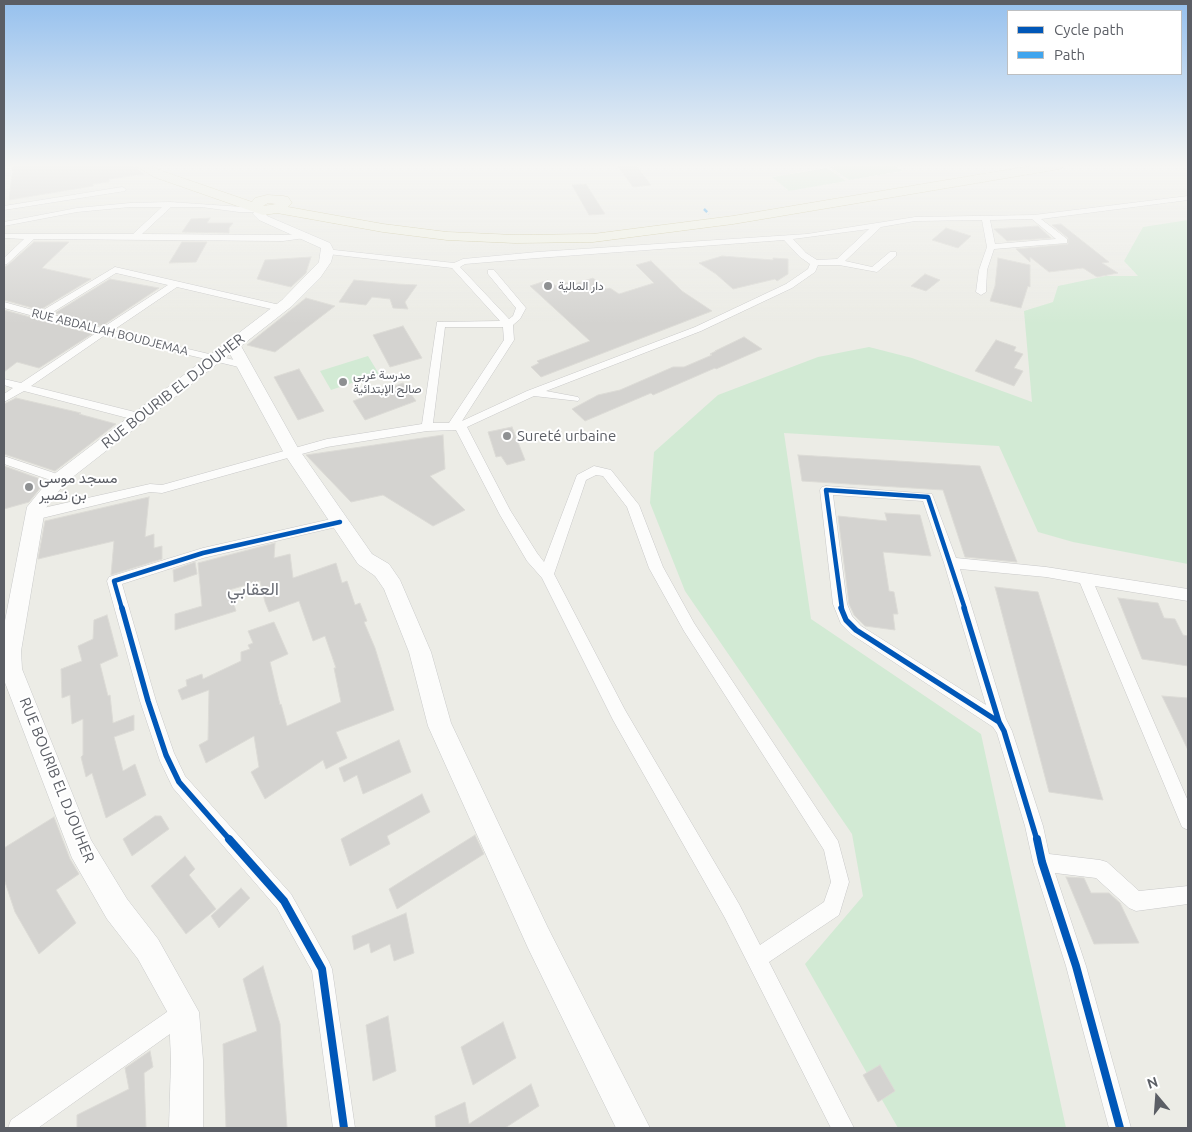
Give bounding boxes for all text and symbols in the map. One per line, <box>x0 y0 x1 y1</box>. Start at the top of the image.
legend <box>1007 10 1182 75</box>
text: Cycle path <box>1054 21 1124 38</box>
text: Path <box>1054 46 1085 63</box>
place label: دار المالية <box>558 279 604 293</box>
marker: دار المالية <box>542 280 554 292</box>
street label: RUE ABDALLAH BOUDJEMAA <box>30 306 190 358</box>
street label: RUE BOURIB EL DJOUHER <box>98 330 248 452</box>
place label: مدرسة غربي صالح الإبتدائية <box>353 368 422 396</box>
marker: مدرسة غربي صالح الإبتدائية <box>337 376 349 388</box>
place label: Sureté urbaine <box>517 427 616 445</box>
marker: Sureté urbaine <box>501 430 513 442</box>
place label: مسجد موسى بن نصير <box>39 469 118 504</box>
marker: مسجد موسى بن نصير <box>23 481 35 493</box>
district label: العقابي <box>227 578 279 600</box>
street label: RUE BOURIB EL DJOUHER <box>16 695 98 865</box>
north arrow <box>1132 1072 1182 1122</box>
text: N <box>1145 1074 1160 1092</box>

